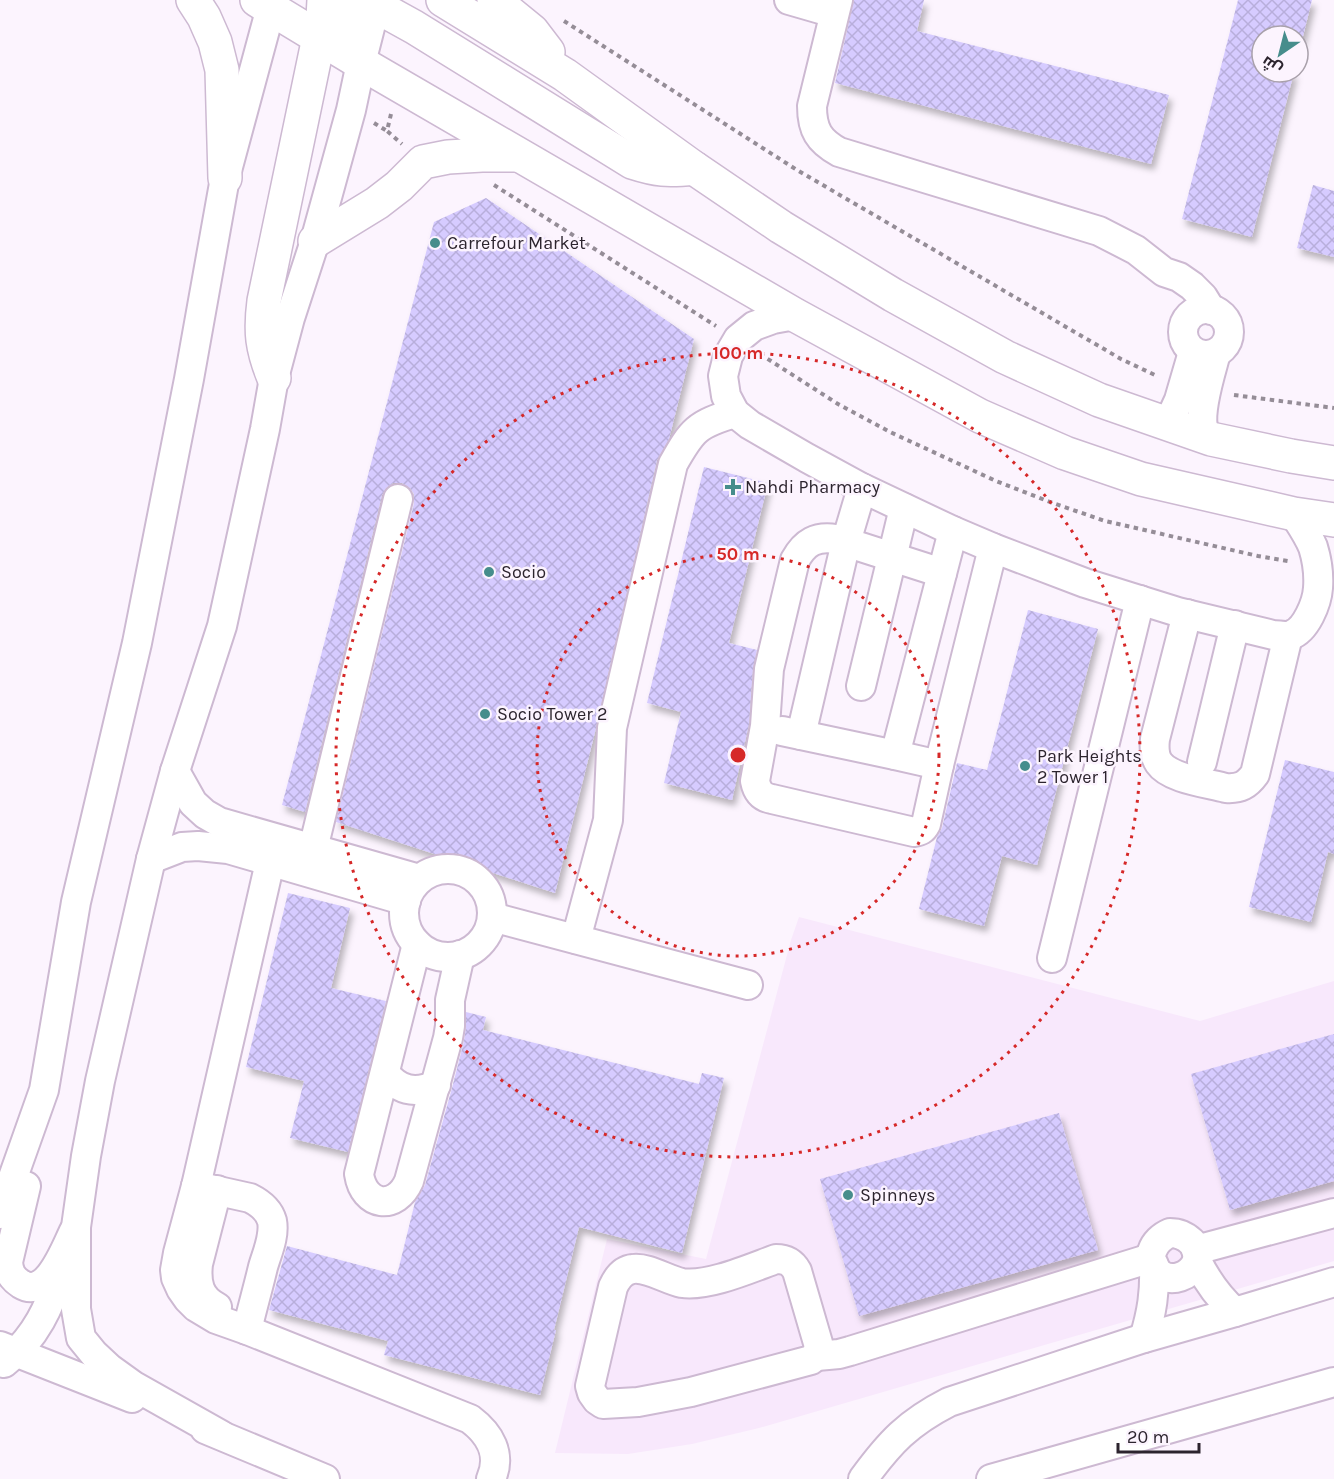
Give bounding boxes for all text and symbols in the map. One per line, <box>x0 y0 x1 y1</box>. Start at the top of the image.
north arrow <box>1250 24 1310 84</box>
text: ش <box>1258 52 1286 80</box>
place label: Carrefour Market <box>447 232 586 254</box>
marker: Carrefour Market <box>428 236 442 250</box>
text: 100 m <box>713 342 763 364</box>
place label: Nahdi Pharmacy <box>745 476 881 498</box>
marker: Nahdi Pharmacy <box>726 480 740 494</box>
text: 50 m <box>716 543 760 565</box>
place label: Socio <box>501 561 546 583</box>
marker: Socio <box>482 565 496 579</box>
place label: Socio Tower 2 <box>497 703 607 725</box>
marker: Socio Tower 2 <box>478 707 492 721</box>
centre of rings <box>728 745 748 765</box>
place label: Park Heights 2 Tower 1 <box>1037 745 1142 788</box>
marker: Park Heights 2 Tower 1 <box>1018 759 1032 773</box>
place label: Spinneys <box>860 1184 936 1206</box>
marker: Spinneys <box>841 1188 855 1202</box>
scale bar <box>1118 1416 1199 1454</box>
text: 20 m <box>1127 1426 1169 1448</box>

